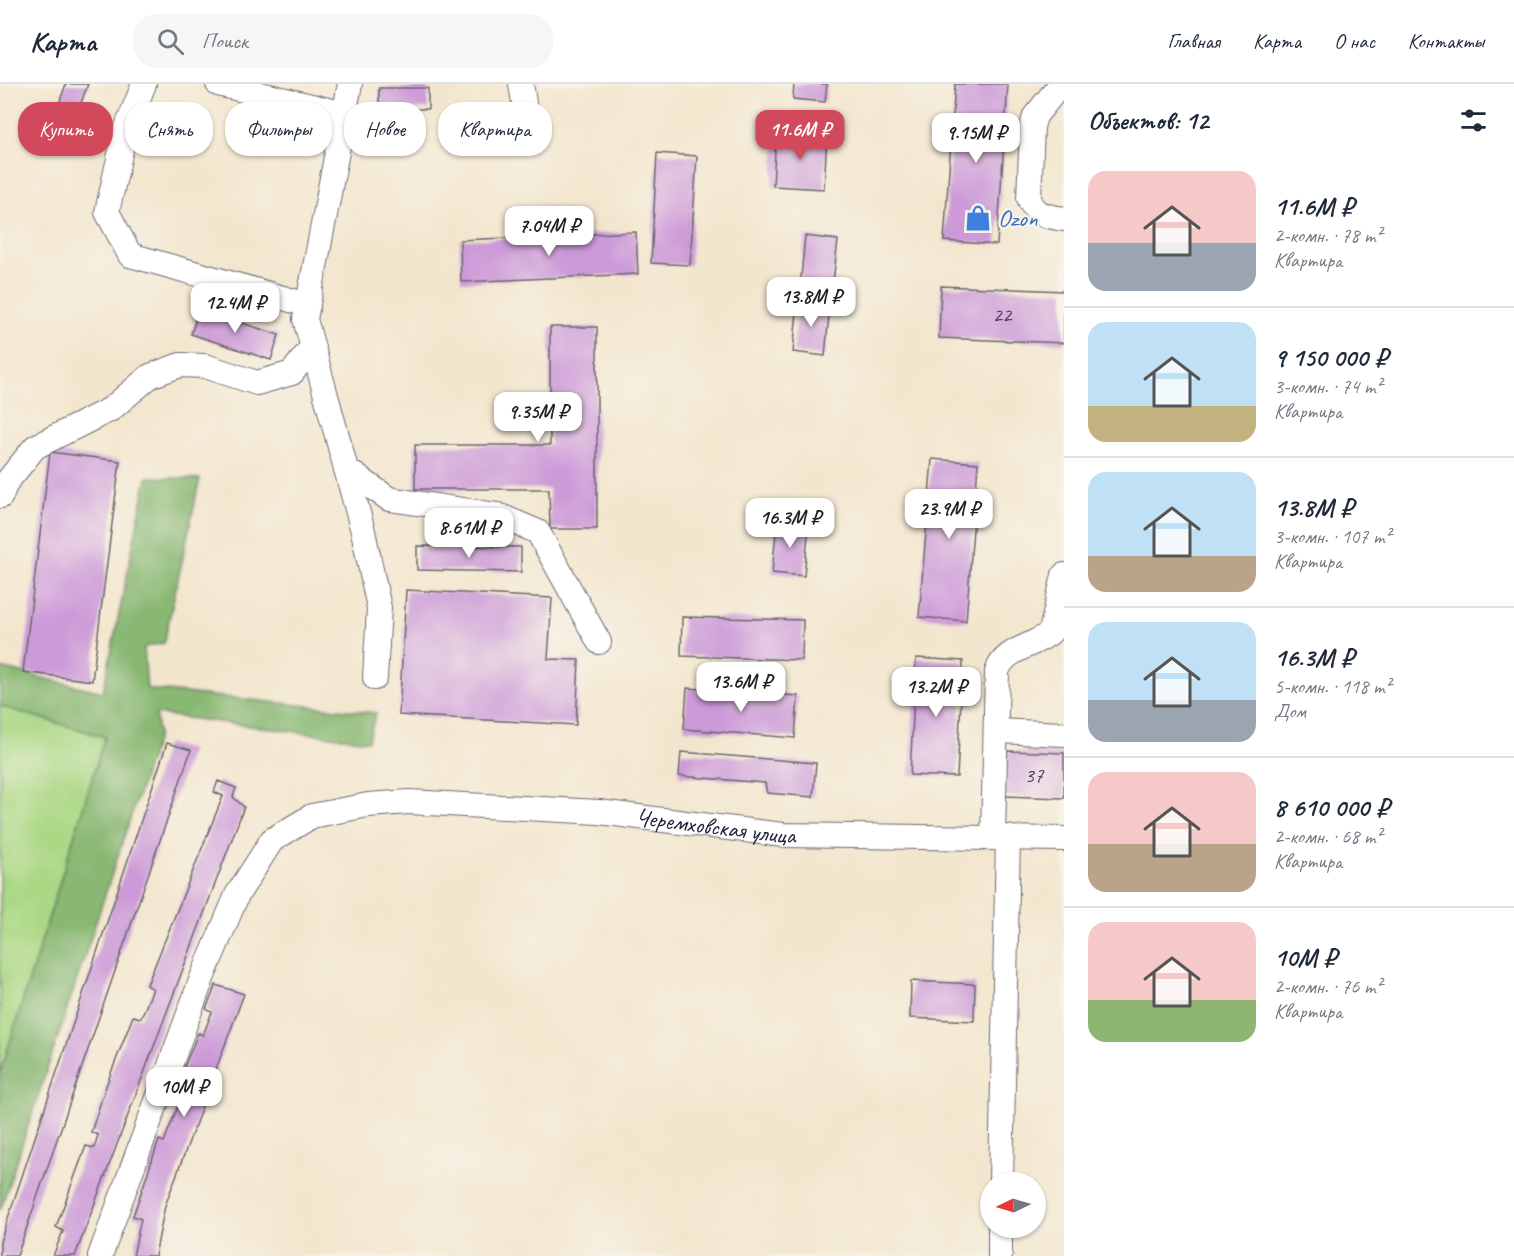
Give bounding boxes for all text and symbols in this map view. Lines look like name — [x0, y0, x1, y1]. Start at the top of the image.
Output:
search box — [133, 14, 553, 68]
text: Карта — [30, 24, 97, 59]
icon: search — [154, 25, 187, 58]
text: Поиск — [202, 27, 248, 55]
text: Главная — [1167, 28, 1220, 54]
text: Карта — [1253, 28, 1301, 54]
text: О нас — [1334, 28, 1375, 54]
text: Контакты — [1408, 28, 1484, 54]
chip: Купить — [18, 102, 113, 156]
chip: Снять — [125, 102, 213, 156]
chip: Фильтры — [225, 102, 332, 156]
chip: Новое — [344, 102, 426, 156]
chip: Квартира — [438, 102, 552, 156]
text: Объектов: 12 — [1088, 104, 1208, 137]
icon: filters — [1457, 104, 1490, 137]
pin: 11.6M ₽ — [745, 110, 855, 161]
pin: 9.15M ₽ — [921, 113, 1031, 164]
text: 11.6M ₽ — [769, 117, 831, 142]
text: 9.15M ₽ — [946, 120, 1006, 145]
text: 11.6M ₽ — [1274, 190, 1353, 223]
icon: home — [1136, 195, 1208, 267]
shop icon: Ozon — [963, 203, 993, 233]
place label: Ozon — [998, 203, 1038, 233]
pin: 7.04M ₽ — [494, 206, 604, 257]
text: 7.04M ₽ — [519, 213, 579, 238]
text: 2-комн. · 78 m² — [1274, 223, 1382, 248]
text: Квартира — [1274, 248, 1342, 273]
pin: 13.8M ₽ — [756, 277, 866, 328]
pin: 12.4M ₽ — [180, 283, 290, 334]
text: 13.8M ₽ — [781, 284, 841, 309]
text: 12.4M ₽ — [205, 290, 265, 315]
house number: 22 — [993, 302, 1013, 328]
text: 9 150 000 ₽ — [1274, 341, 1388, 374]
icon: home — [1136, 346, 1208, 418]
text: 3-комн. · 74 m² — [1274, 374, 1382, 399]
pin: 9.35M ₽ — [483, 392, 593, 443]
text: 9.35M ₽ — [508, 399, 568, 424]
text: Квартира — [1274, 399, 1342, 424]
pin: 23.9M ₽ — [894, 489, 1004, 540]
text: 13.8M ₽ — [1274, 491, 1353, 524]
text: 23.9M ₽ — [919, 496, 979, 521]
icon: home — [1136, 496, 1208, 568]
pin: 16.3M ₽ — [735, 498, 845, 549]
text: 16.3M ₽ — [759, 505, 821, 530]
pin: 8.61M ₽ — [414, 508, 524, 559]
text: 8.61M ₽ — [438, 515, 500, 540]
text: 3-комн. · 107 m² — [1274, 524, 1391, 549]
text: Квартира — [1274, 549, 1342, 574]
text: 16.3M ₽ — [1274, 641, 1353, 674]
icon: home — [1136, 646, 1208, 718]
pin: 13.6M ₽ — [686, 662, 796, 713]
pin: 13.2M ₽ — [881, 667, 991, 718]
text: 13.6M ₽ — [710, 669, 772, 694]
text: 13.2M ₽ — [906, 674, 966, 699]
text: 5-комн. · 118 m² — [1274, 674, 1391, 699]
text: Дом — [1274, 699, 1306, 724]
house number: 37 — [1025, 762, 1045, 788]
text: 8 610 000 ₽ — [1274, 791, 1389, 824]
icon: home — [1136, 796, 1208, 868]
street label: Черемховская улица — [634, 802, 797, 850]
text: 2-комн. · 68 m² — [1274, 824, 1382, 849]
text: Квартира — [1274, 849, 1342, 874]
text: 10M ₽ — [1274, 941, 1336, 974]
icon: home — [1136, 946, 1208, 1018]
text: 2-комн. · 76 m² — [1274, 974, 1382, 999]
text: Квартира — [1274, 999, 1342, 1024]
pin: 10M ₽ — [142, 1067, 226, 1118]
text: 10M ₽ — [160, 1074, 208, 1099]
north arrow — [980, 1172, 1046, 1238]
map controls — [980, 1172, 1046, 1238]

